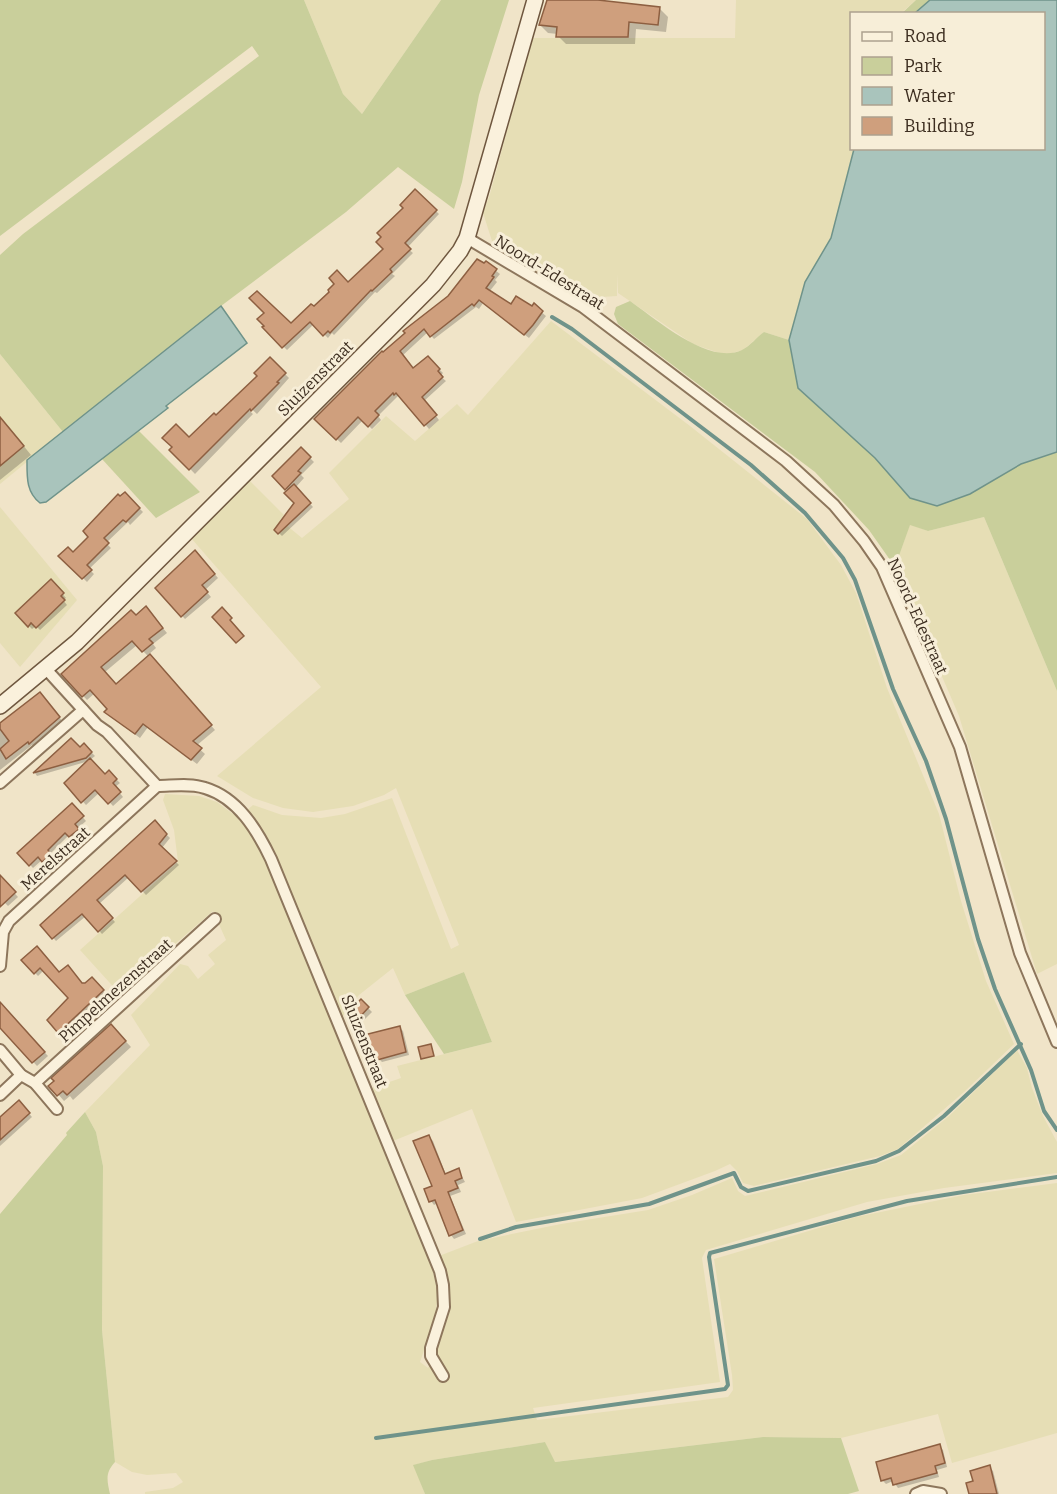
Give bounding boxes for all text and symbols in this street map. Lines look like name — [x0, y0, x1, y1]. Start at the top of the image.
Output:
legend — [850, 12, 1045, 150]
text: Road — [904, 25, 947, 47]
text: Park — [904, 55, 943, 77]
text: Water — [904, 85, 955, 107]
text: Building — [904, 115, 975, 137]
street label: Noord-Edestraat — [491, 231, 608, 314]
street label: Sluizenstraat — [274, 337, 357, 420]
street label: Noord-Edestraat — [883, 555, 952, 678]
street label: Merelstraat — [17, 822, 94, 894]
street label: Pimpelmezenstraat — [55, 934, 176, 1046]
street label: Sluizenstraat — [337, 992, 392, 1091]

